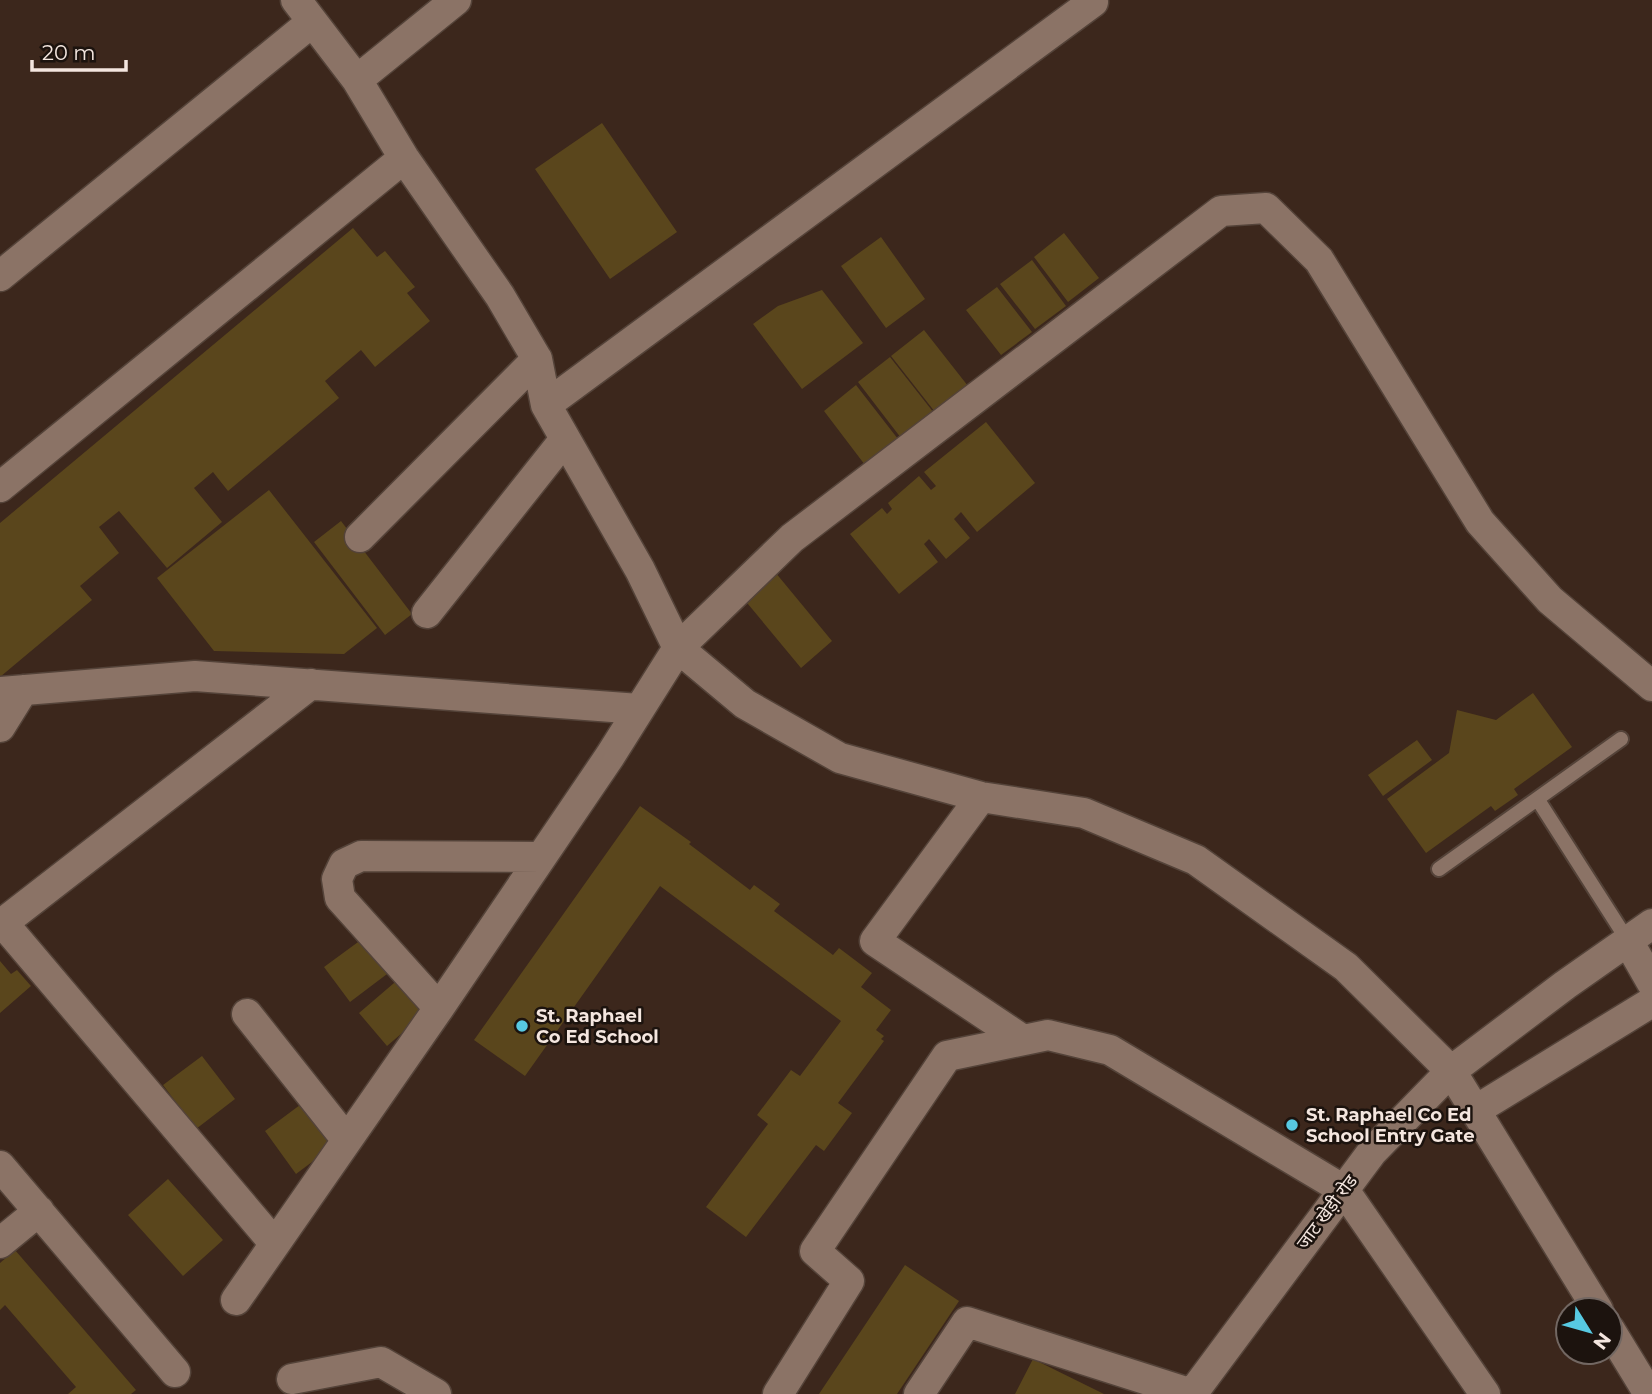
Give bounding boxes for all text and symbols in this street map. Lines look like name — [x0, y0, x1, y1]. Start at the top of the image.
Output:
scale bar — [32, 28, 126, 72]
text: 20 m — [42, 40, 96, 65]
place label: St. Raphael Co Ed School — [536, 1005, 659, 1048]
marker: St. Raphael Co Ed School — [514, 1018, 530, 1034]
place label: St. Raphael Co Ed School Entry Gate — [1306, 1104, 1475, 1147]
marker: St. Raphael Co Ed School Entry Gate — [1284, 1117, 1300, 1133]
street label: जाट खेड़ी रोड — [1292, 1170, 1362, 1253]
north arrow — [1554, 1296, 1624, 1366]
text: N — [1588, 1328, 1616, 1354]

